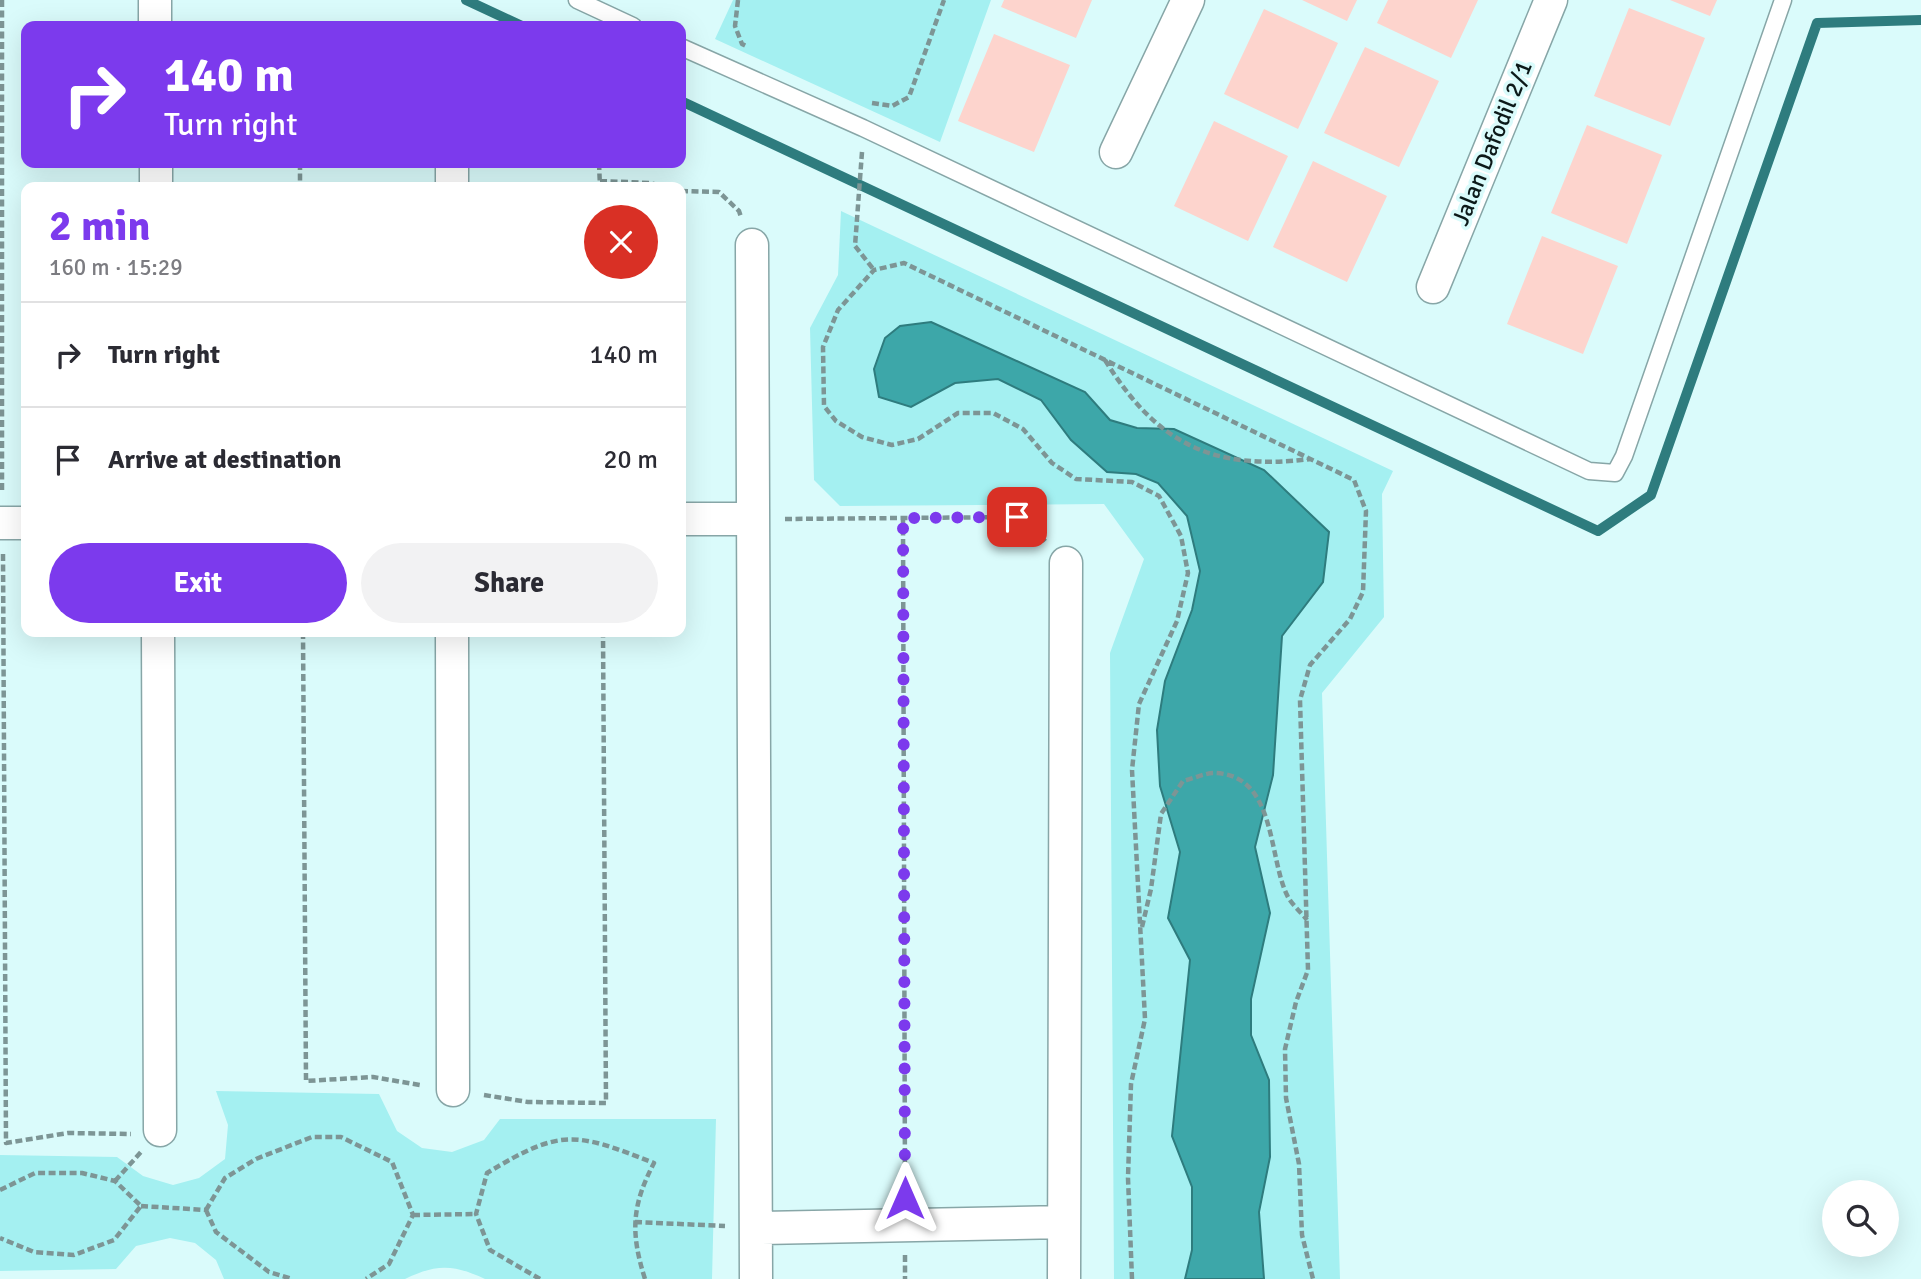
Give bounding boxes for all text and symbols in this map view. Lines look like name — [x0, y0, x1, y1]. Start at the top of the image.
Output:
text: 140 m — [164, 45, 294, 105]
icon: right — [49, 49, 140, 140]
street label: Jalan Dafodil 2/1 — [1445, 56, 1539, 230]
text: Turn right — [164, 105, 297, 144]
text: 2 min — [49, 201, 150, 252]
button: close — [584, 205, 658, 279]
text: 160 m · 15:29 — [49, 253, 183, 282]
icon: right — [49, 336, 87, 374]
text: Turn right — [108, 339, 220, 371]
text: 140 m — [589, 339, 658, 371]
icon: arrive — [49, 441, 87, 479]
text: Arrive at destination — [108, 444, 341, 476]
text: 20 m — [603, 444, 658, 476]
pin — [987, 487, 1047, 547]
icon: arrive — [998, 498, 1036, 536]
button: Exit — [49, 543, 347, 623]
button: Share — [361, 543, 658, 623]
position arrow — [868, 1161, 942, 1235]
map controls — [1822, 1180, 1899, 1257]
button: search — [1822, 1180, 1899, 1257]

